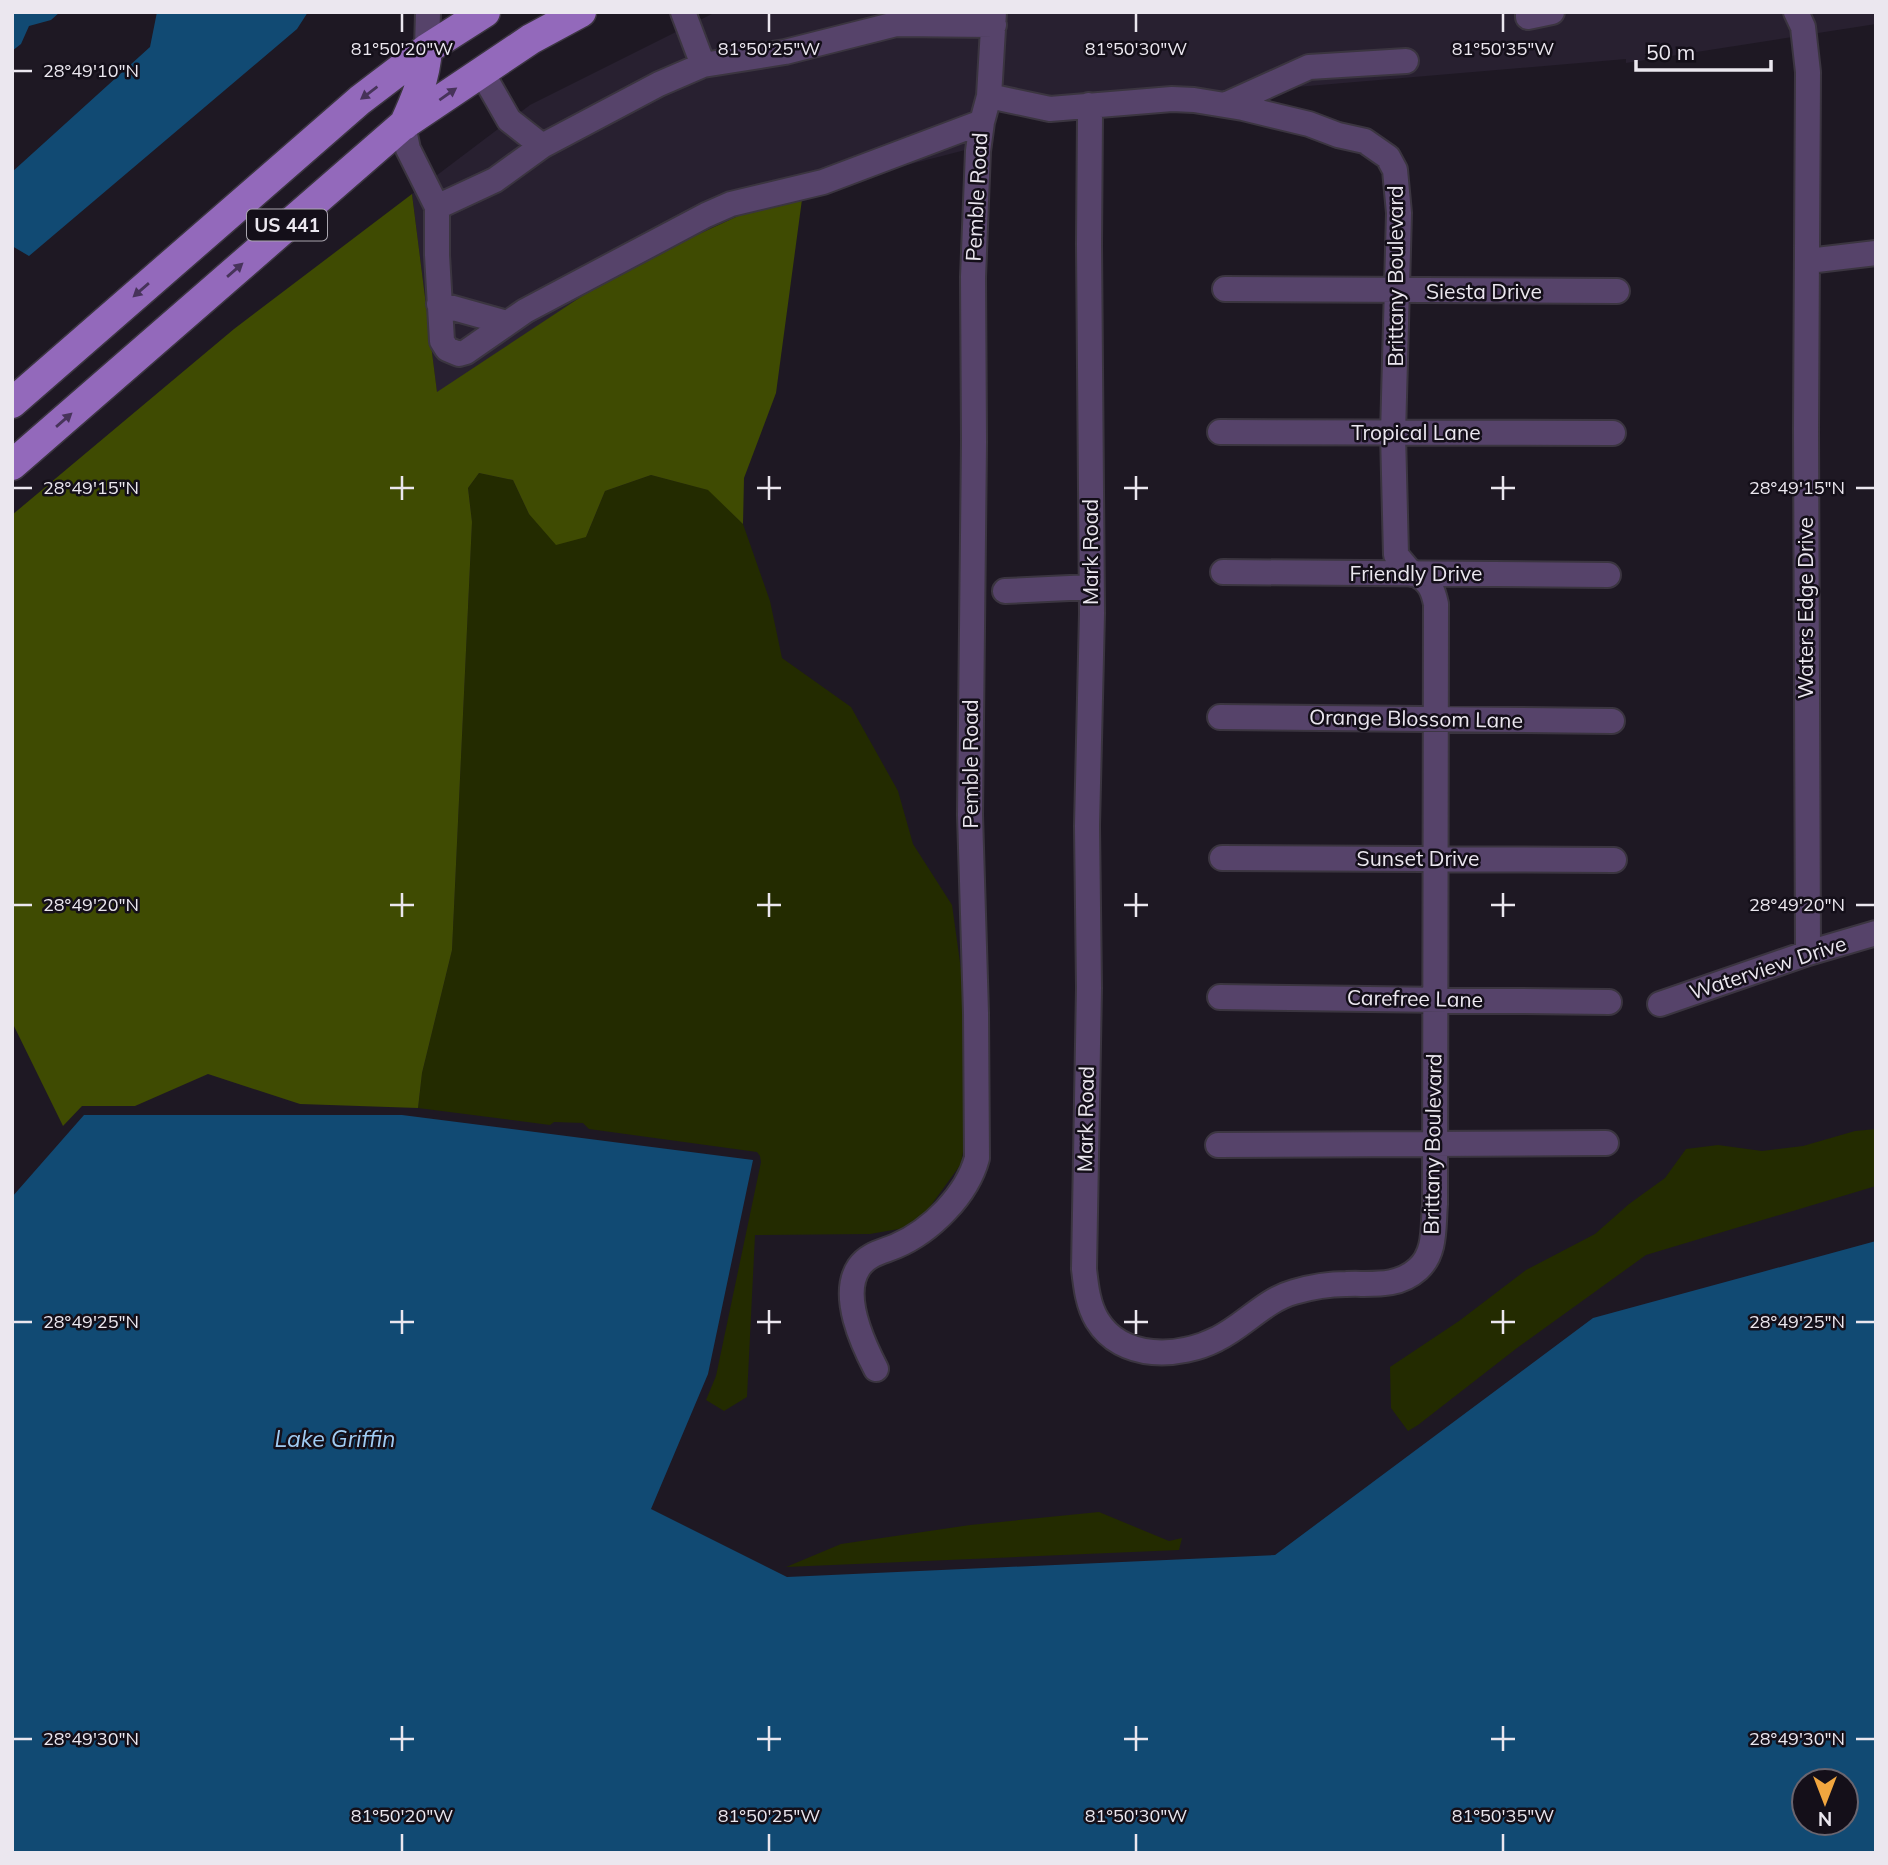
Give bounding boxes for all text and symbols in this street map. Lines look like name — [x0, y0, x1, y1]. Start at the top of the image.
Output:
scale bar — [1636, 28, 1771, 72]
text: 81°50'20"W — [351, 37, 453, 60]
text: 81°50'25"W — [718, 37, 820, 60]
text: 81°50'30"W — [1085, 37, 1187, 60]
text: 81°50'35"W — [1452, 37, 1554, 60]
text: 50 m — [1646, 39, 1695, 65]
text: 28°49'10"N — [43, 59, 139, 82]
one-way arrow — [360, 86, 378, 100]
one-way arrow — [439, 87, 457, 101]
street label: Pemble Road — [960, 132, 992, 262]
street label: Brittany Boulevard — [1382, 185, 1408, 367]
road number: US 441 — [247, 210, 327, 241]
one-way arrow — [226, 262, 244, 278]
street label: Siesta Drive — [1426, 278, 1542, 304]
one-way arrow — [133, 282, 150, 297]
one-way arrow — [55, 413, 72, 428]
street label: Tropical Lane — [1351, 419, 1481, 445]
text: 28°49'15"N — [43, 476, 139, 499]
text: 28°49'15"N — [1749, 476, 1845, 499]
street label: Mark Road — [1077, 499, 1103, 605]
street label: Waters Edge Drive — [1792, 517, 1818, 699]
street label: Friendly Drive — [1350, 560, 1482, 586]
street label: Pemble Road — [957, 699, 983, 829]
street label: Orange Blossom Lane — [1309, 703, 1523, 733]
street label: Sunset Drive — [1357, 845, 1479, 871]
text: 28°49'20"N — [43, 893, 139, 916]
text: 28°49'20"N — [1749, 893, 1845, 916]
street label: Waterview Drive — [1686, 929, 1849, 1005]
street label: Carefree Lane — [1347, 984, 1483, 1012]
street label: Brittany Boulevard — [1417, 1053, 1447, 1235]
street label: Mark Road — [1071, 1066, 1099, 1172]
text: 28°49'25"N — [43, 1310, 139, 1333]
text: 28°49'25"N — [1749, 1310, 1845, 1333]
water label: Lake Griffin — [274, 1424, 396, 1453]
text: 28°49'30"N — [43, 1727, 139, 1750]
text: 28°49'30"N — [1749, 1727, 1845, 1750]
north arrow — [1790, 1767, 1860, 1837]
text: 81°50'20"W — [351, 1804, 453, 1827]
text: 81°50'25"W — [718, 1804, 820, 1827]
text: 81°50'30"W — [1085, 1804, 1187, 1827]
text: 81°50'35"W — [1452, 1804, 1554, 1827]
text: N — [1818, 1807, 1832, 1831]

